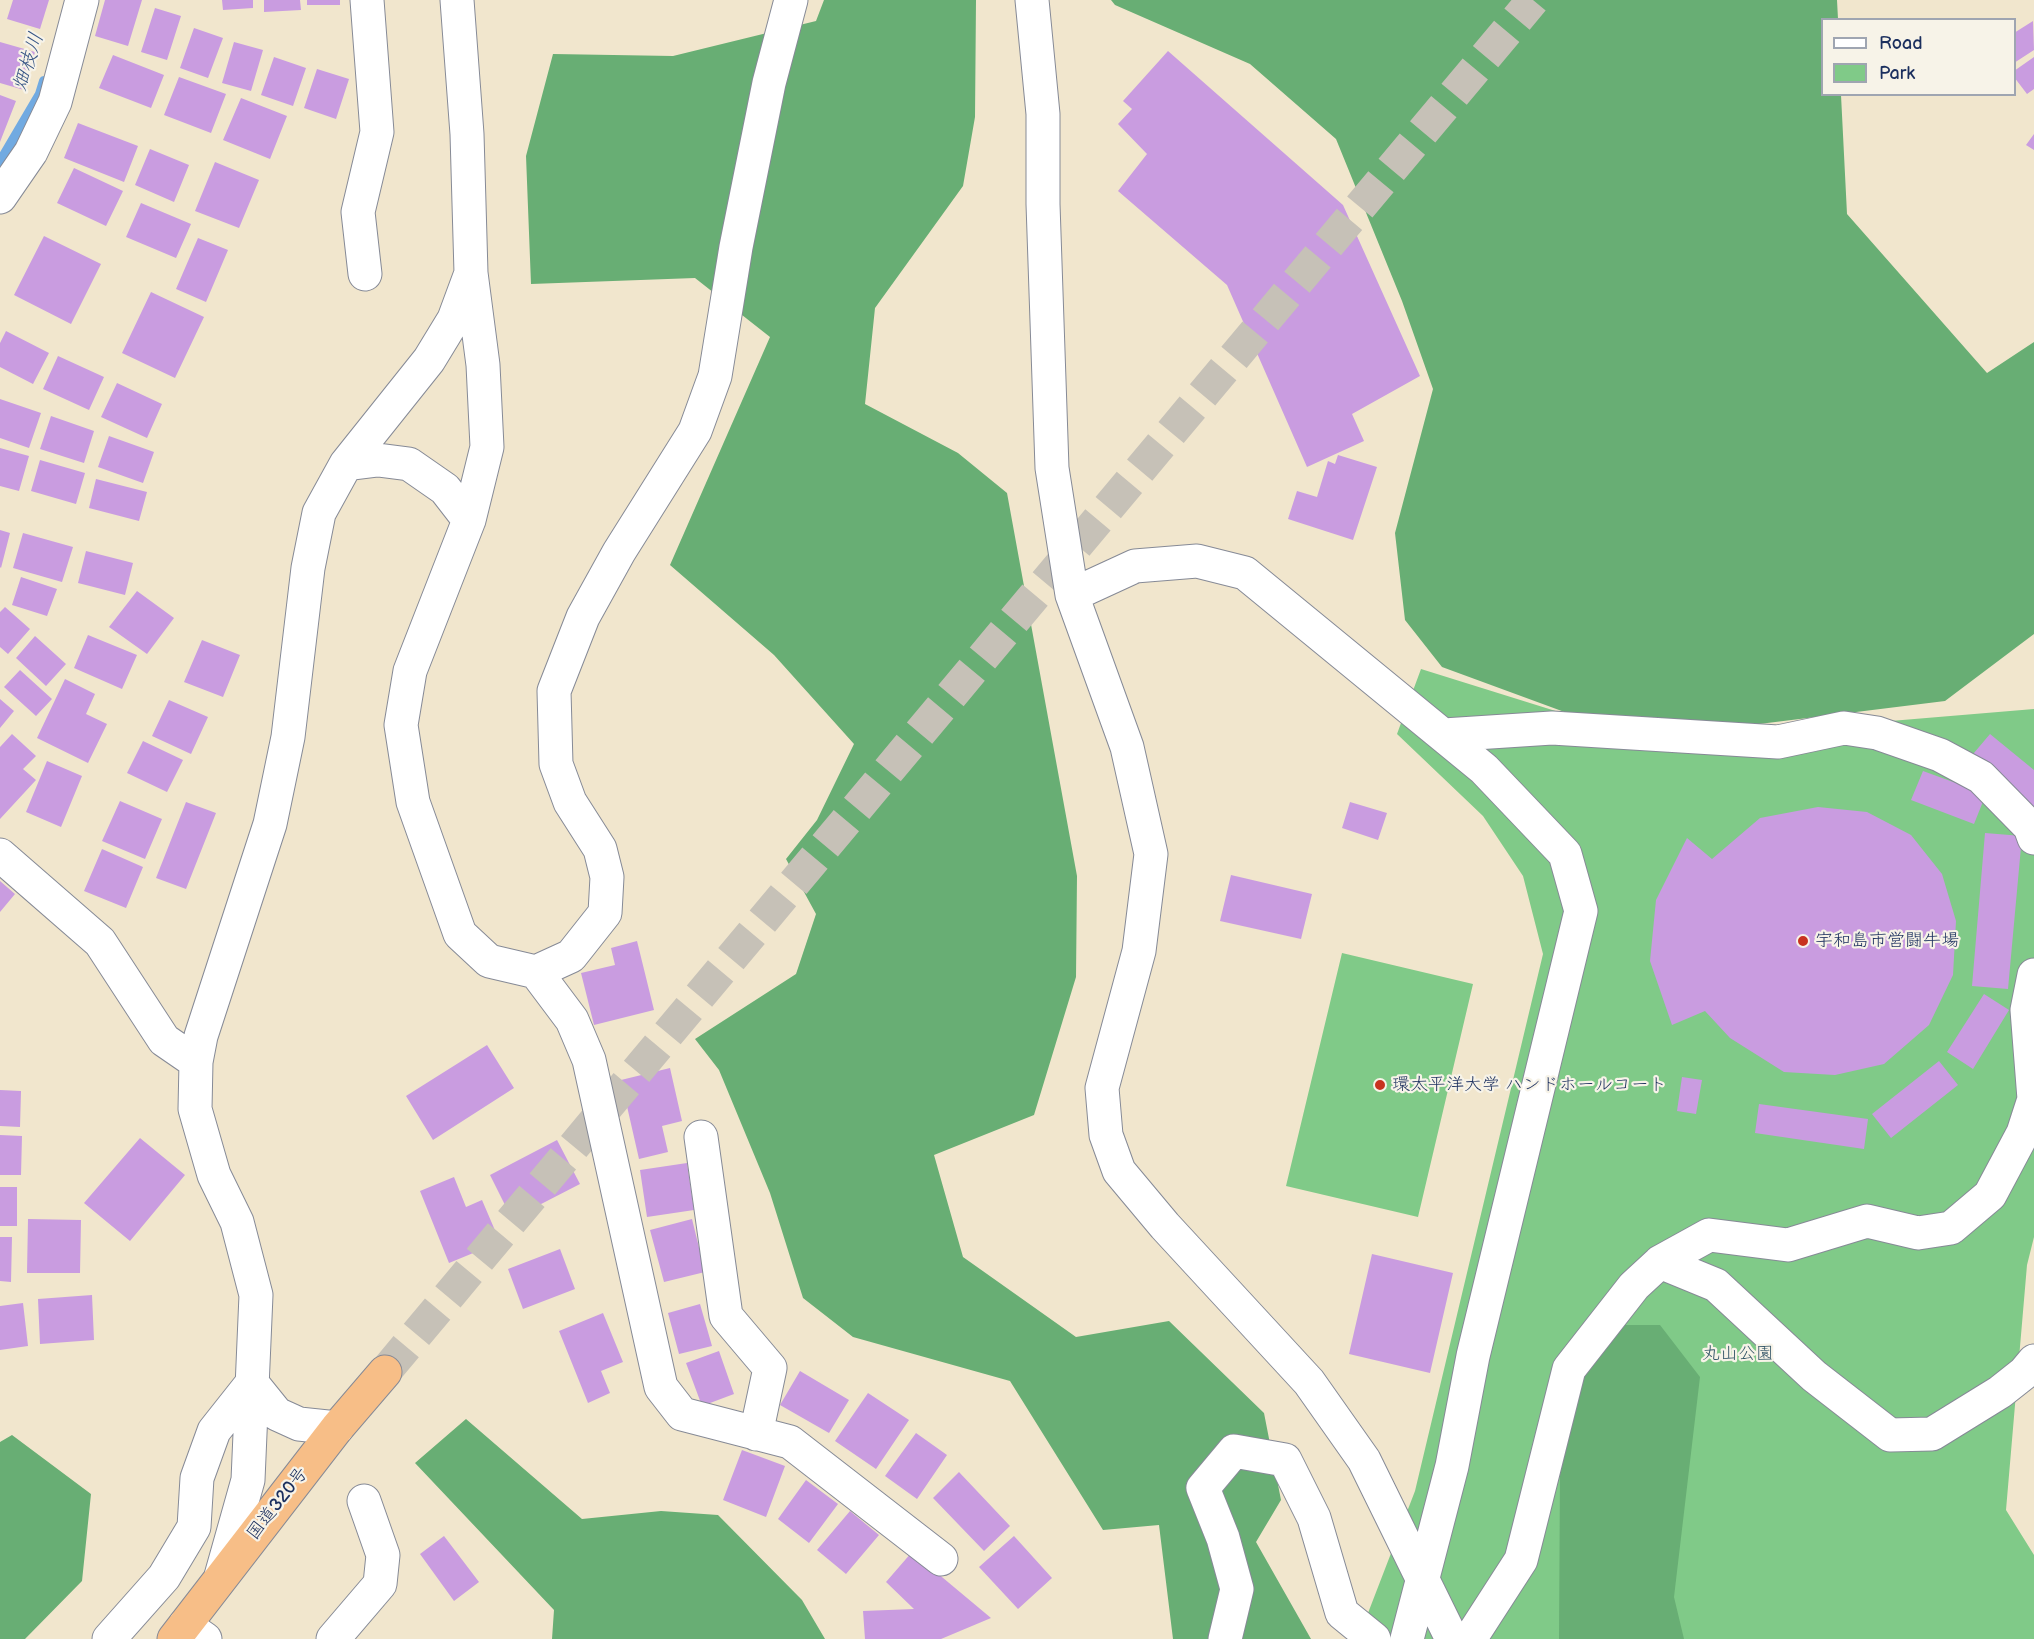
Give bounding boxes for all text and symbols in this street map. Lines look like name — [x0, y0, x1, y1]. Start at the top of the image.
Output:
legend — [1821, 18, 2016, 96]
water label: 畑枝川 — [8, 30, 50, 94]
text: Road — [1879, 33, 1923, 54]
text: Park — [1879, 63, 1915, 84]
place label: 宇和島市営闘牛場 — [1815, 930, 1959, 952]
marker: 宇和島市営闘牛場 — [1796, 934, 1810, 948]
place label: 環太平洋大学 ハンドホールコート — [1392, 1074, 1667, 1096]
marker: 環太平洋大学 ハンドホールコート — [1373, 1078, 1387, 1092]
park label: 丸山公園 — [1702, 1343, 1774, 1365]
street label: 国道320号 — [243, 1463, 313, 1545]

